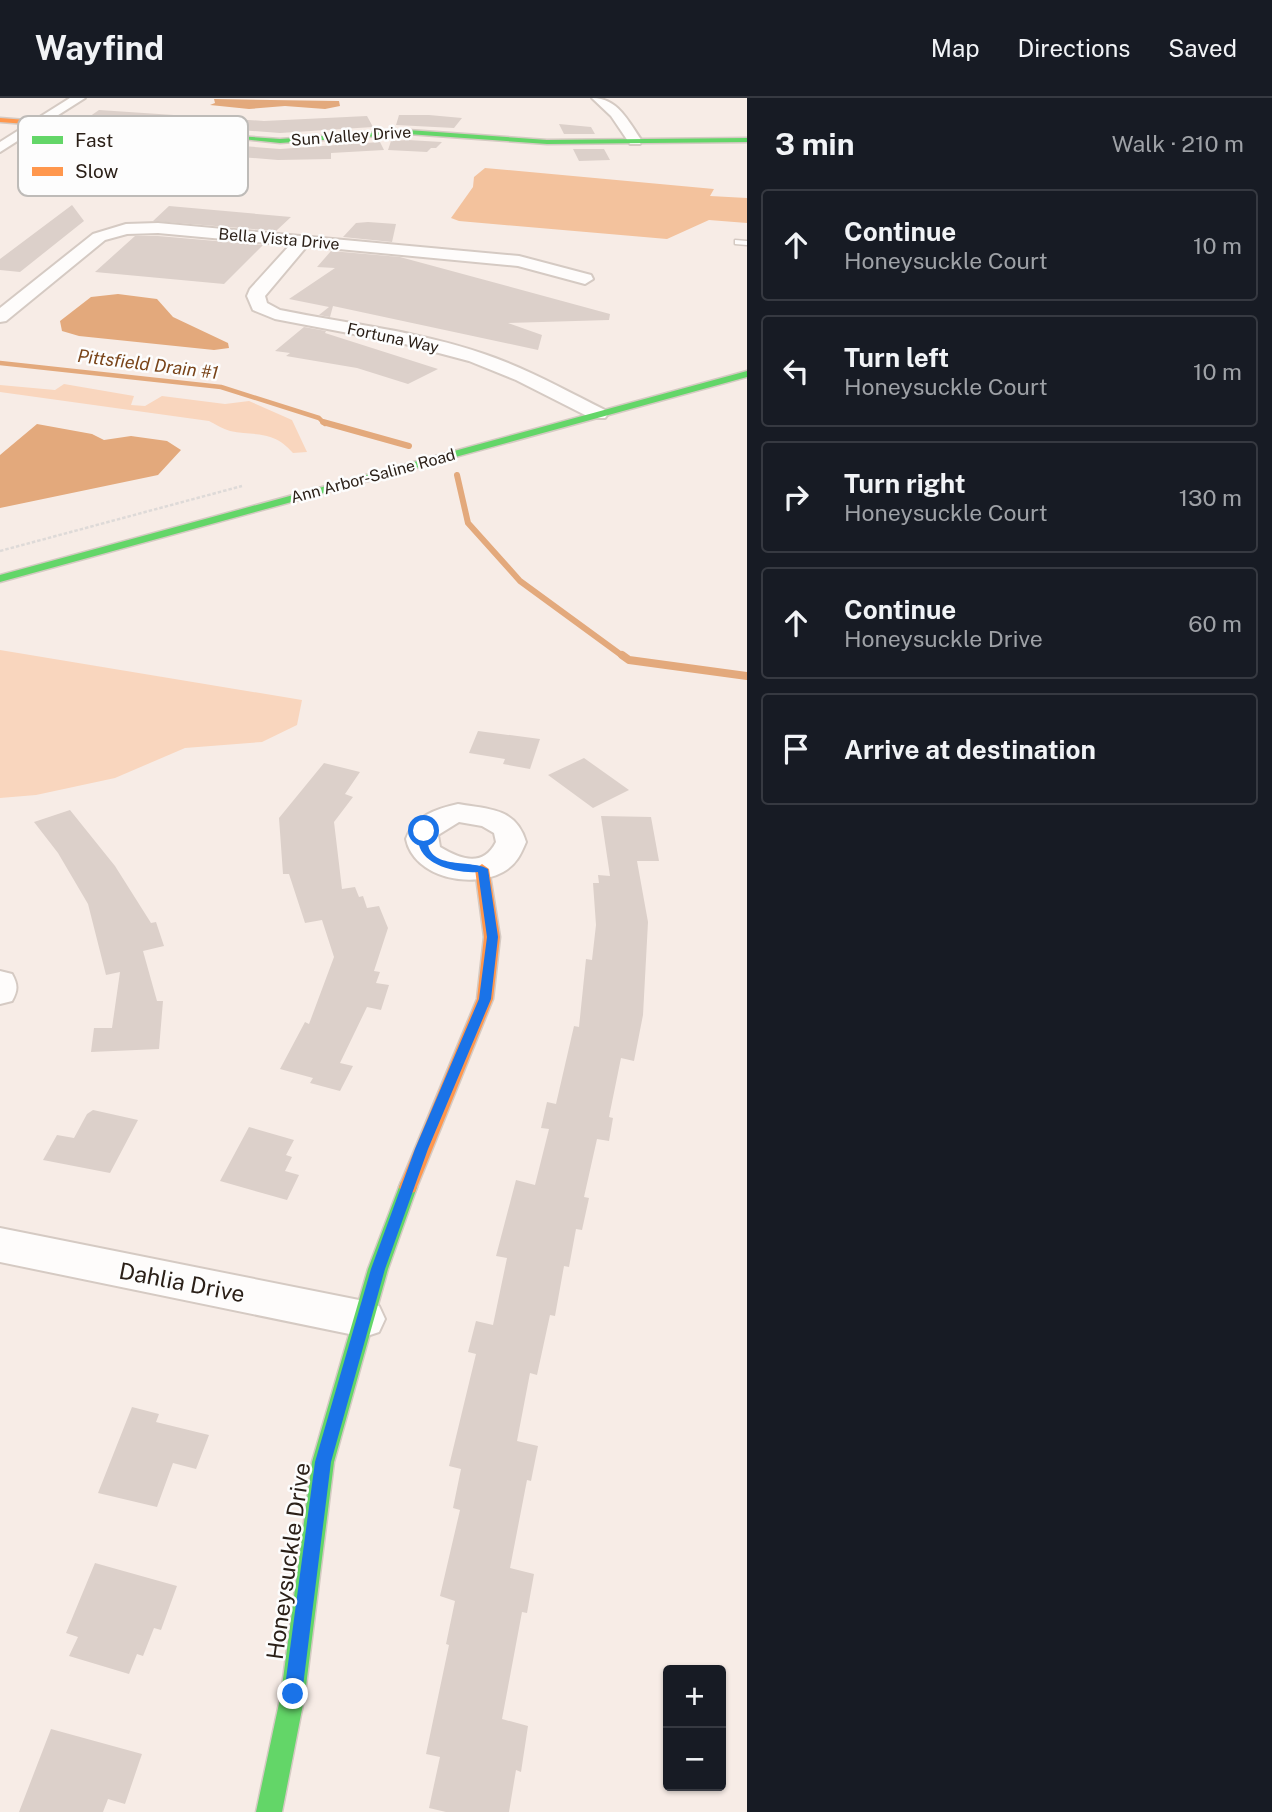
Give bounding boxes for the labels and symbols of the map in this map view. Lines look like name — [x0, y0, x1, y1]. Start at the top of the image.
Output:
legend — [18, 116, 248, 196]
street label: Sun Valley Drive — [290, 122, 412, 150]
text: Fast — [75, 129, 113, 151]
text: Slow — [75, 160, 119, 182]
street label: Bella Vista Drive — [218, 224, 340, 254]
street label: Fortuna Way — [345, 319, 441, 357]
water label: Pittsfield Drain #1 — [76, 345, 220, 383]
street label: Ann Arbor-Saline Road — [289, 445, 457, 507]
route start — [408, 815, 439, 846]
street label: Dahlia Drive — [117, 1257, 247, 1307]
street label: Honeysuckle Drive — [261, 1461, 315, 1661]
route end — [277, 1678, 308, 1709]

